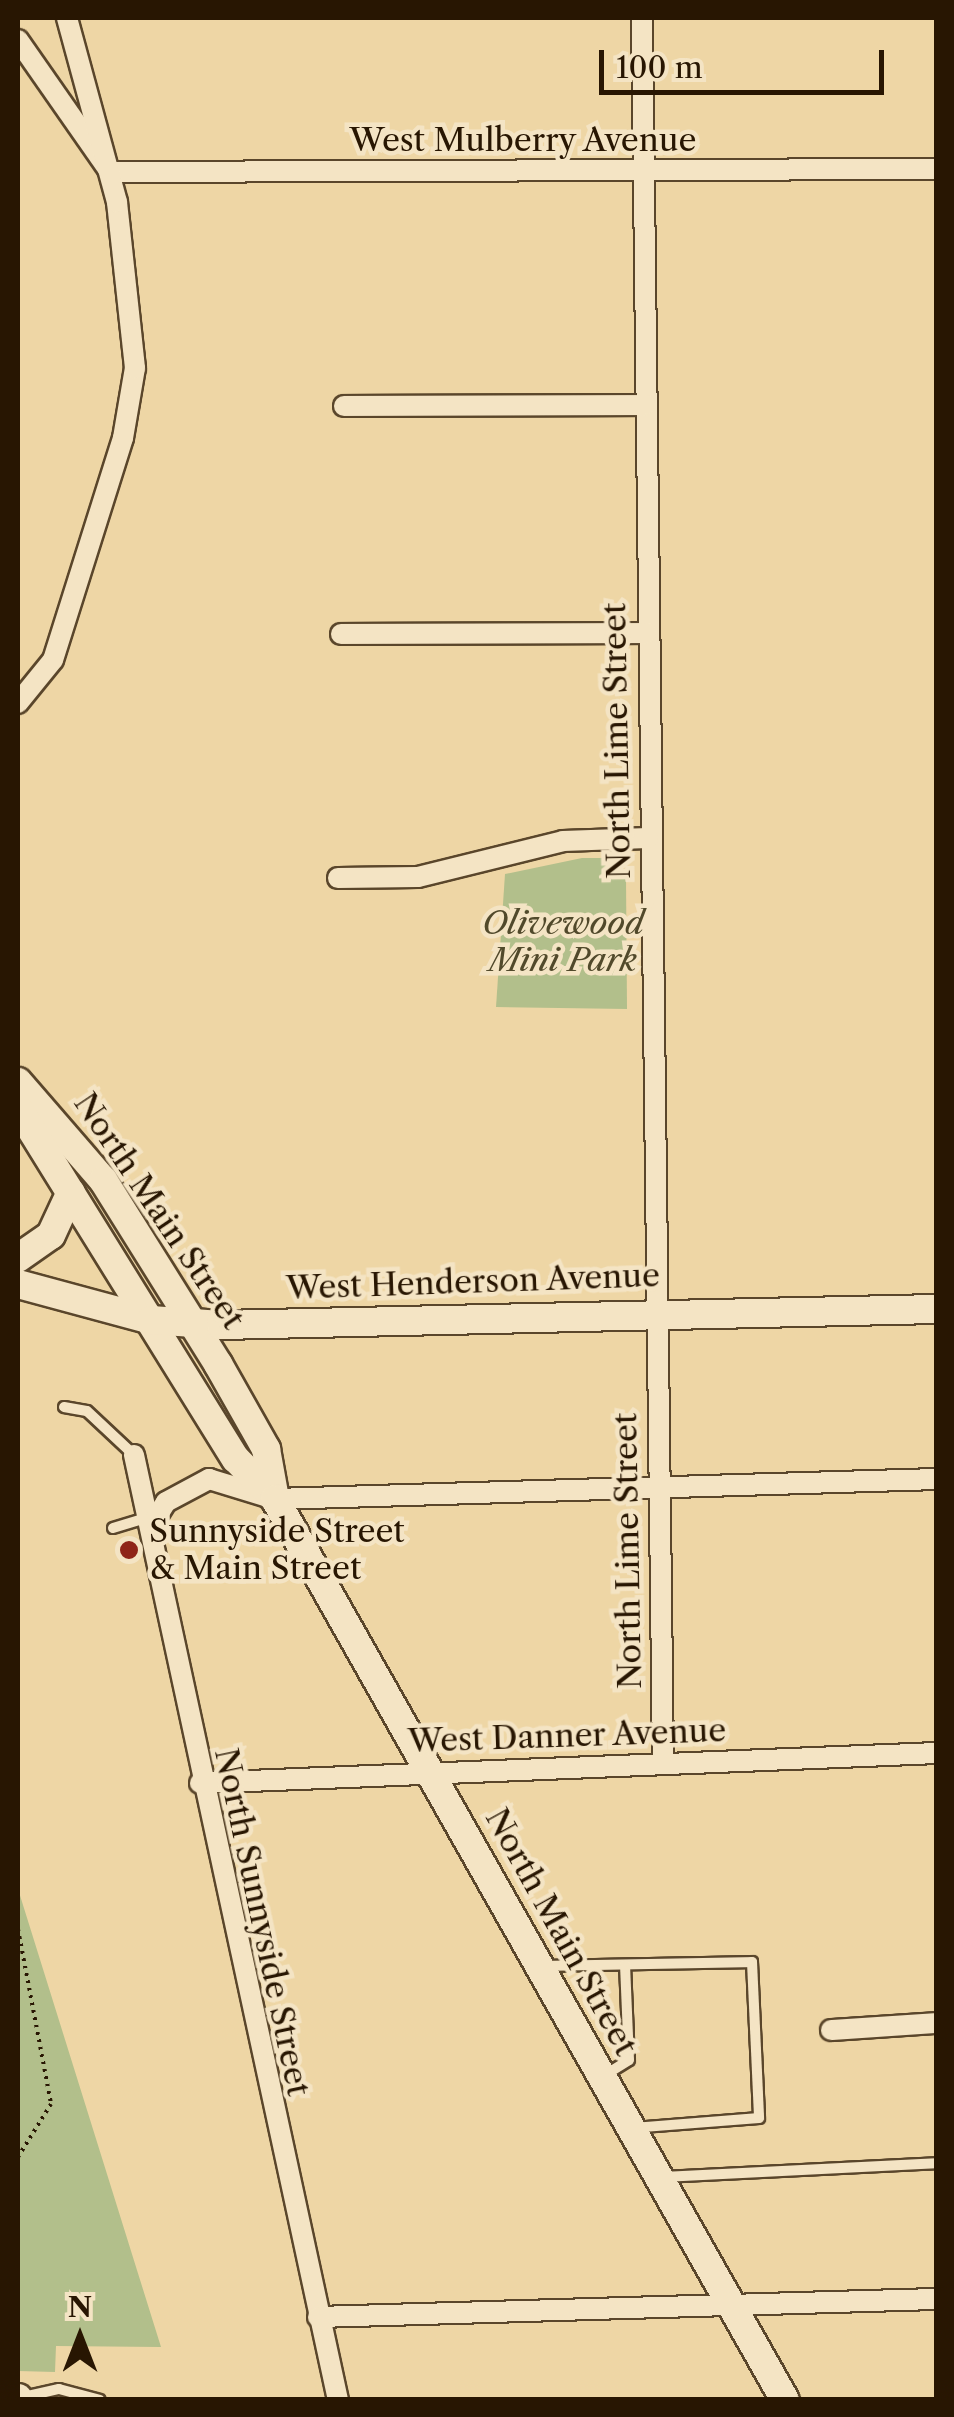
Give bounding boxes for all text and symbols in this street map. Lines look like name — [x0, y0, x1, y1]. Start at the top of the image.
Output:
scale bar — [604, 30, 889, 92]
text: 100 m — [616, 49, 703, 86]
street label: West Mulberry Avenue — [348, 121, 698, 159]
street label: North Lime Street — [595, 603, 639, 879]
park label: Olivewood Mini Park — [482, 905, 644, 980]
street label: North Main Street — [66, 1086, 252, 1336]
street label: West Henderson Avenue — [285, 1256, 661, 1308]
street label: North Lime Street — [606, 1413, 650, 1689]
place label: Sunnyside Street & Main Street — [149, 1513, 405, 1588]
marker: Sunnyside Street & Main Street — [118, 1539, 140, 1561]
street label: West Danner Avenue — [406, 1711, 728, 1761]
street label: North Sunnyside Street — [206, 1745, 318, 2099]
street label: North Main Street — [477, 1802, 645, 2062]
north arrow — [30, 2287, 130, 2387]
text: N — [68, 2290, 92, 2324]

